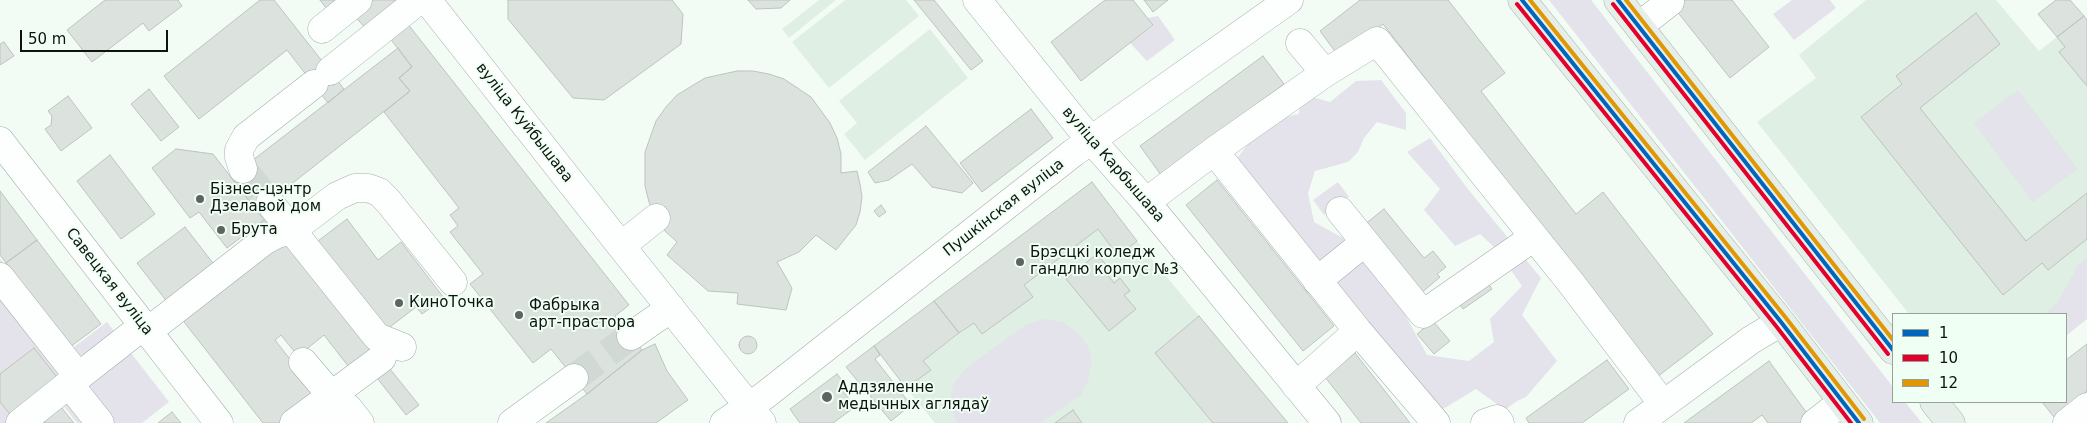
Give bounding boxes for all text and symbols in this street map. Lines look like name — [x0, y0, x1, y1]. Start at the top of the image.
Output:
scale bar — [22, 20, 170, 52]
text: 50 m — [28, 30, 66, 48]
street label: вуліца Куйбышава — [472, 60, 576, 186]
street label: вуліца Карбышава — [1058, 104, 1168, 226]
street label: Пушкінская вуліца — [940, 155, 1068, 261]
place label: Бізнес-цэнтр Дзелавой дом — [210, 181, 321, 216]
marker: Бізнес-цэнтр Дзелавой дом — [194, 193, 206, 205]
place label: Брута — [231, 221, 278, 239]
marker: Брута — [215, 224, 227, 236]
street label: Савецкая вуліца — [62, 225, 156, 339]
place label: Брэсцкі коледж гандлю корпус №3 — [1030, 244, 1179, 279]
marker: Брэсцкі коледж гандлю корпус №3 — [1014, 256, 1026, 268]
place label: КиноТочка — [409, 294, 494, 312]
marker: КиноТочка — [393, 297, 405, 309]
place label: Фабрыка арт-прастора — [529, 297, 635, 332]
marker: Фабрыка арт-прастора — [513, 309, 525, 321]
legend — [1892, 313, 2067, 403]
text: 1 — [1939, 324, 1949, 342]
text: 10 — [1939, 349, 1958, 367]
text: 12 — [1939, 374, 1958, 392]
place label: Аддзяленне медычных аглядаў — [838, 379, 989, 414]
marker: Аддзяленне медычных аглядаў — [820, 390, 834, 404]

